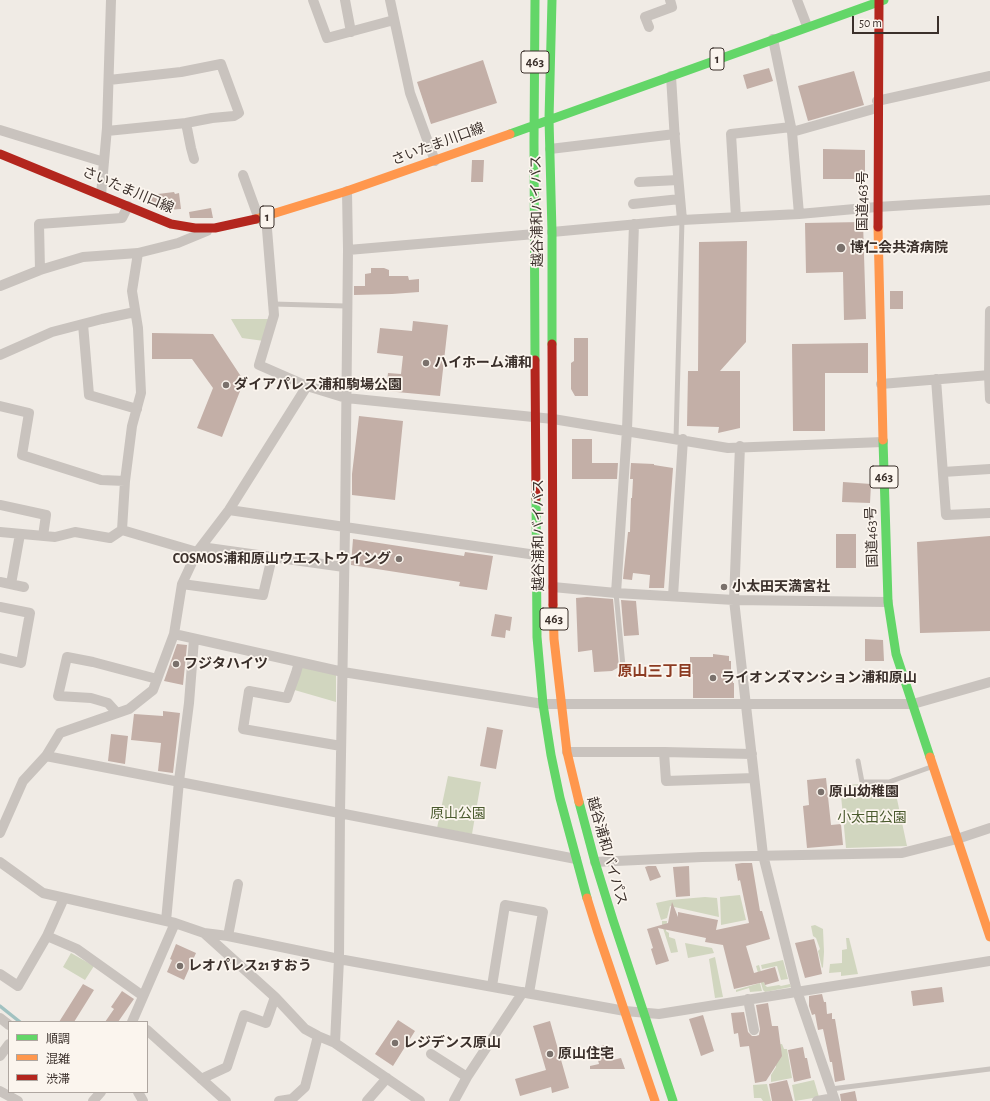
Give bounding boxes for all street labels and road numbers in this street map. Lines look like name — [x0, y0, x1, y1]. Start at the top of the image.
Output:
road number: 1 — [710, 48, 724, 70]
road number: 463 — [521, 51, 549, 73]
street label: さいたま川口線 — [389, 119, 487, 169]
street label: 越谷浦和バイパス — [528, 155, 546, 267]
street label: さいたま川口線 — [80, 163, 176, 217]
street label: 国道463号 — [855, 170, 871, 232]
road number: 1 — [260, 206, 274, 228]
road number: 463 — [870, 466, 898, 488]
street label: 越谷浦和バイパス — [531, 479, 547, 591]
street label: 国道463号 — [863, 506, 881, 568]
road number: 463 — [540, 608, 568, 630]
street label: 越谷浦和バイパス — [583, 795, 631, 907]

